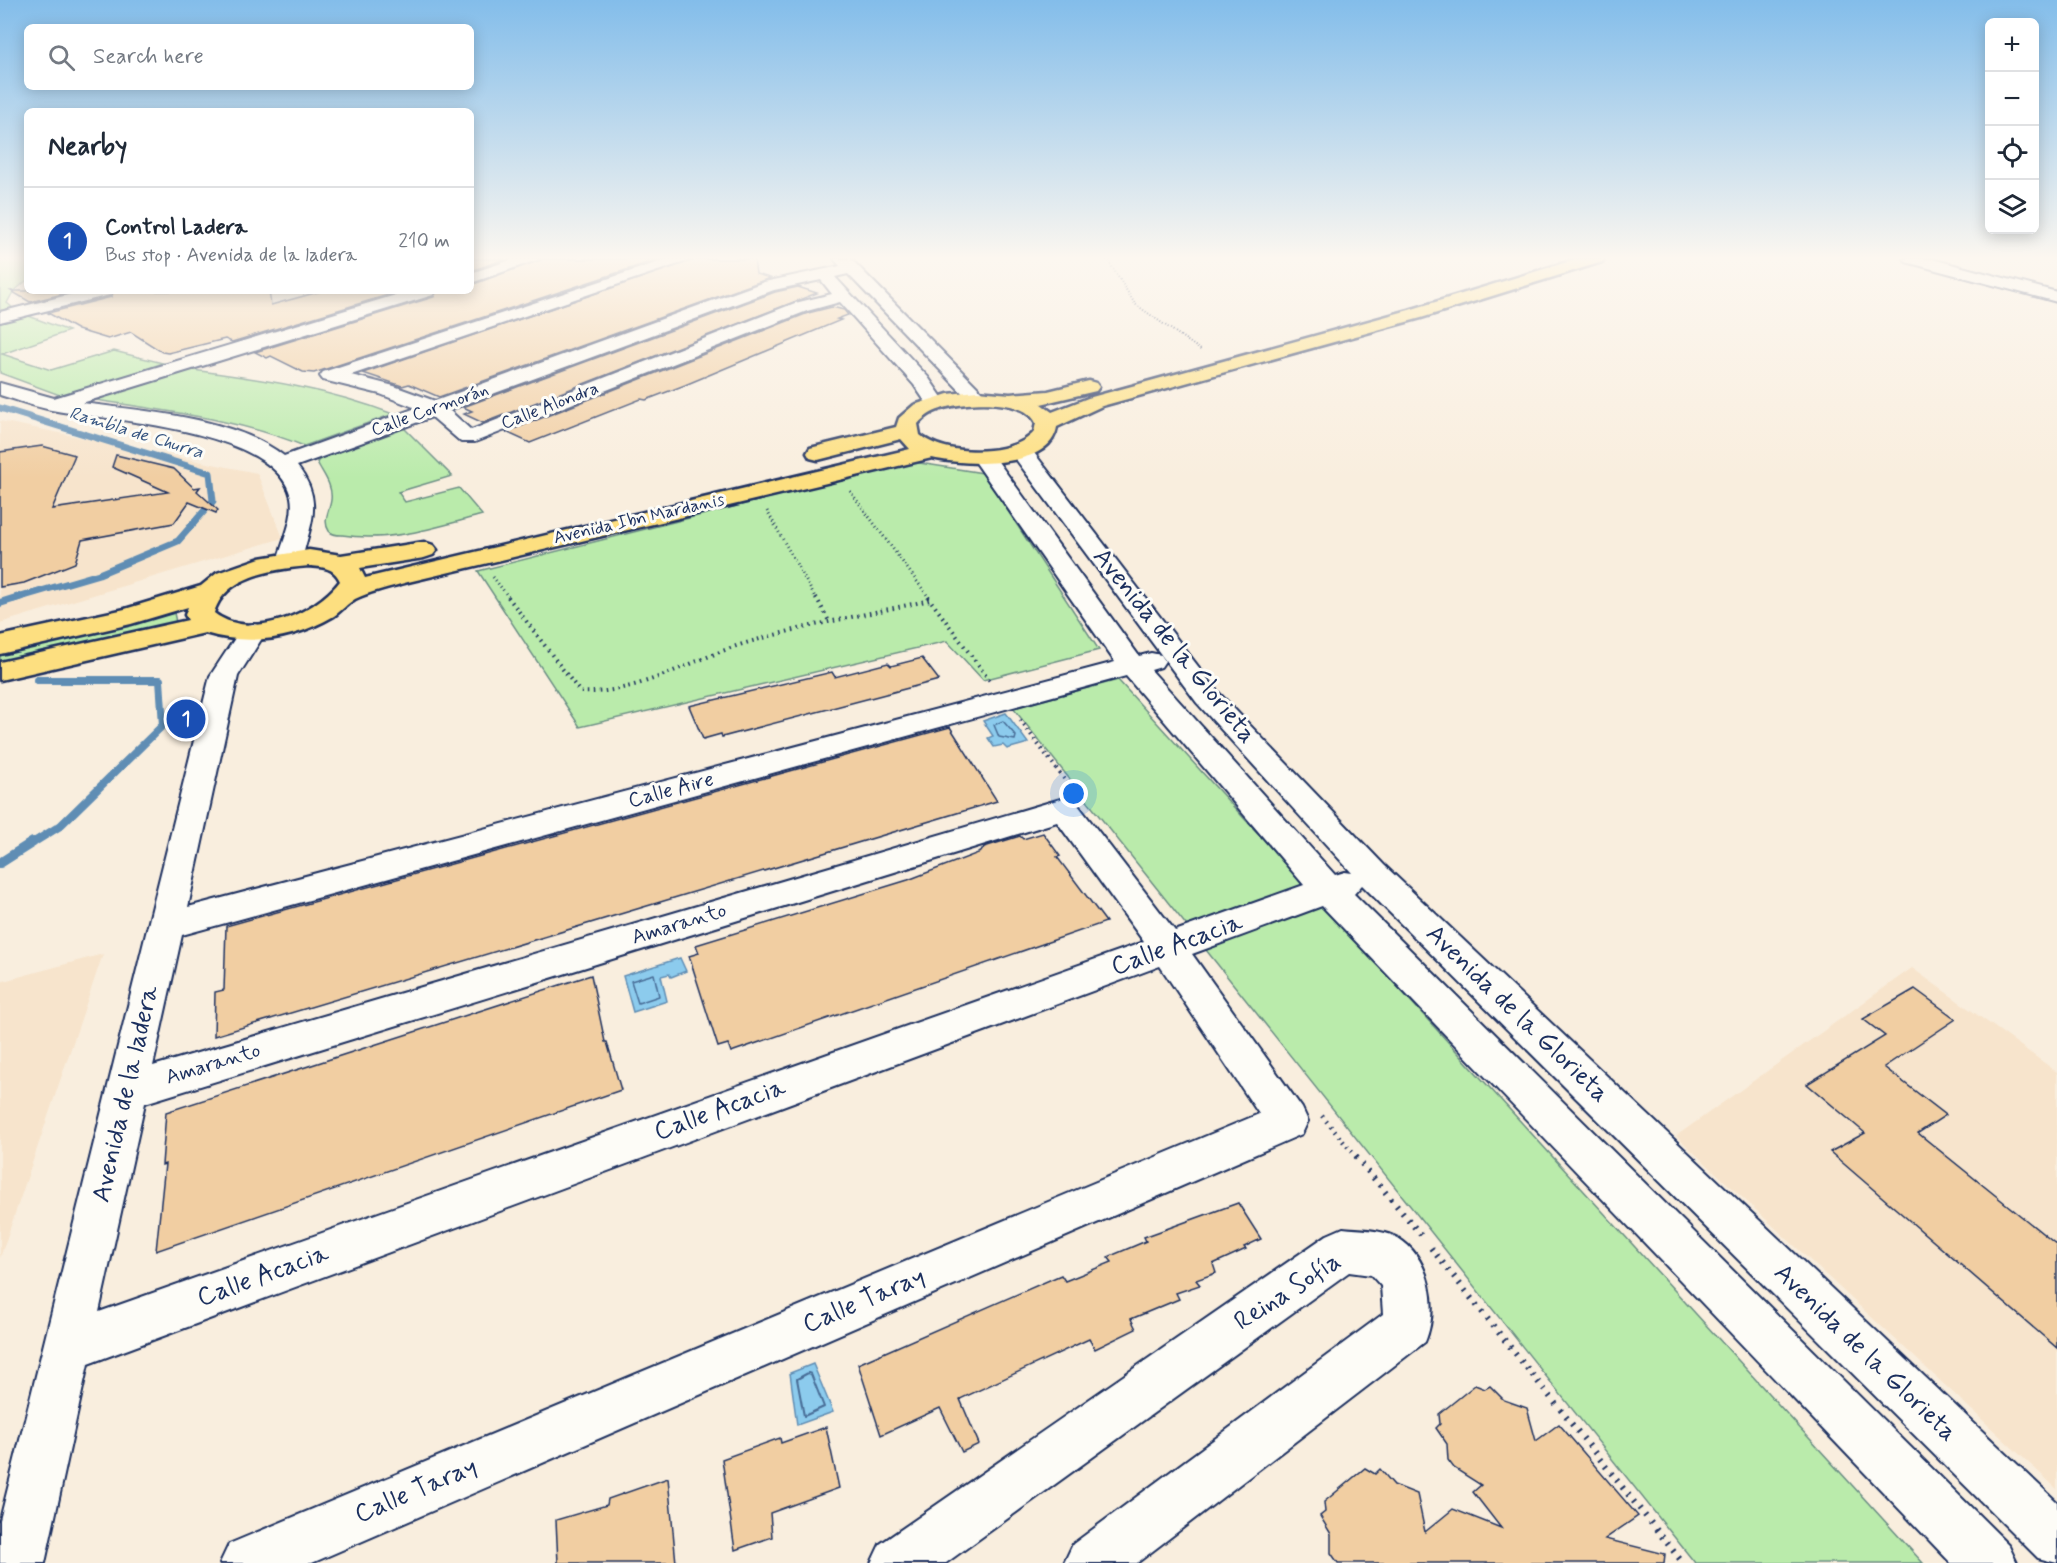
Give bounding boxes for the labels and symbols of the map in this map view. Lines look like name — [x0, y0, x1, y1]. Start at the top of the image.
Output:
street label: Calle Alondra — [498, 376, 602, 436]
street label: Calle Cormorán — [368, 378, 492, 442]
water label: Rambla de Churra — [66, 401, 206, 465]
street label: Avenida Ibn Mardanis — [551, 488, 727, 550]
street label: Avenida de la Glorieta — [1084, 541, 1264, 751]
pin: 1 — [166, 696, 206, 742]
street label: Calle Aire — [625, 765, 717, 815]
your location — [1059, 779, 1088, 808]
street label: Amaranto — [628, 896, 730, 952]
street label: Calle Acacia — [1107, 905, 1248, 984]
street label: Avenida de la Glorieta — [1418, 918, 1616, 1110]
street label: Avenida de la ladera — [85, 982, 168, 1206]
street label: Amaranto — [162, 1036, 264, 1092]
street label: Calle Acacia — [650, 1070, 791, 1149]
street label: Calle Acacia — [193, 1236, 334, 1315]
street label: Reina Sofía — [1228, 1245, 1348, 1339]
street label: Avenida de la Glorieta — [1766, 1257, 1964, 1449]
street label: Calle Taray — [798, 1260, 930, 1342]
street label: Calle Taray — [350, 1450, 482, 1532]

